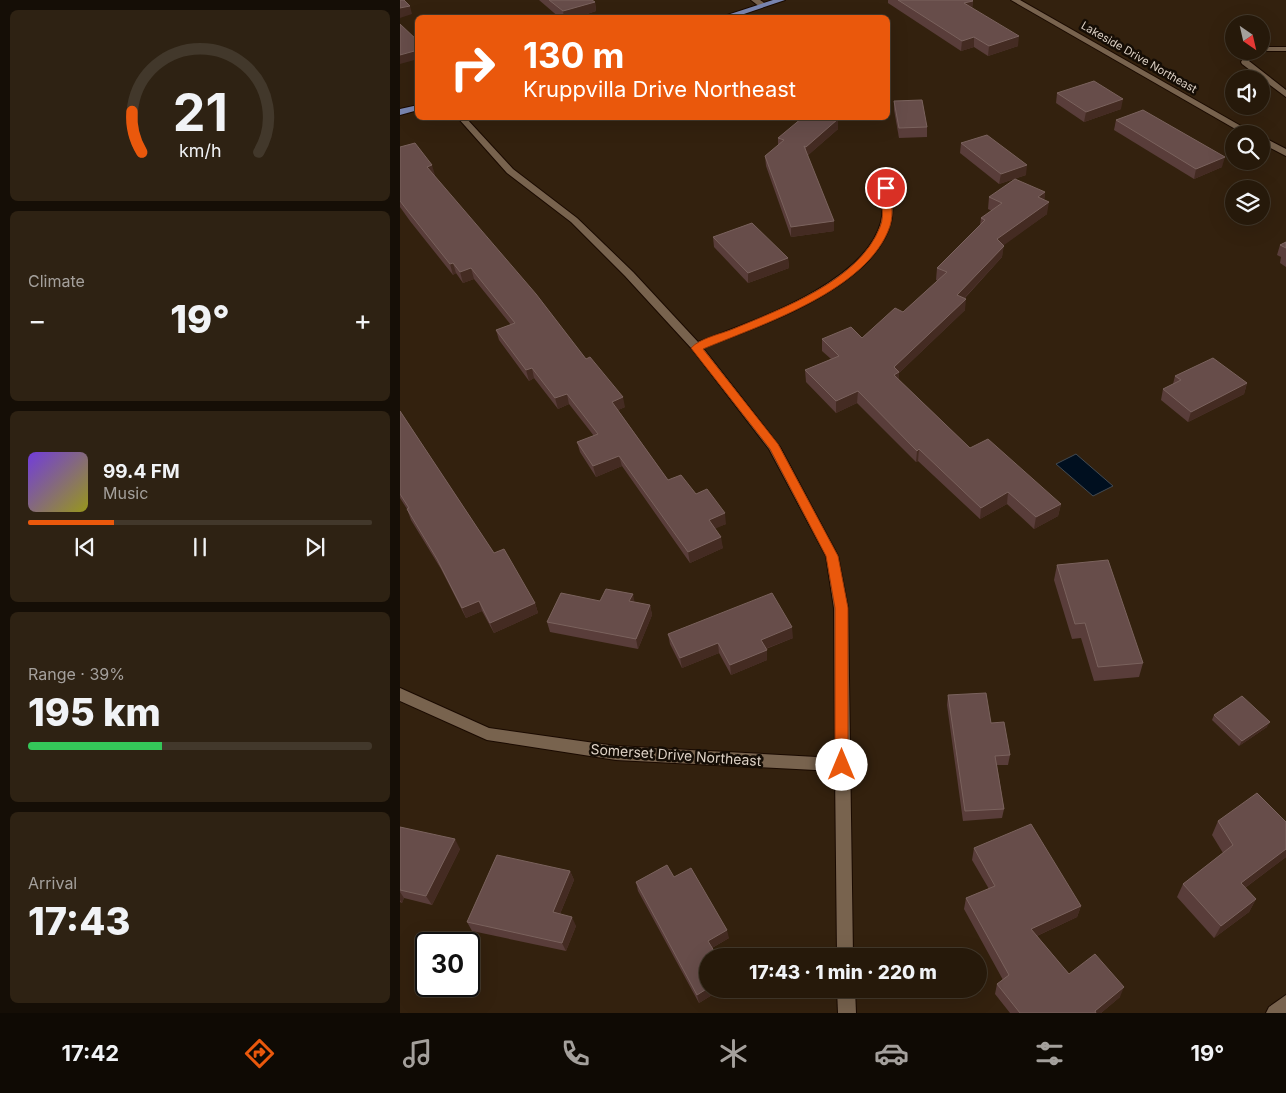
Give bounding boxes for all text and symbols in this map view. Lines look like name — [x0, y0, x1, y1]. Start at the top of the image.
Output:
north arrow — [1225, 15, 1270, 60]
map controls — [1225, 15, 1270, 225]
street label: Lakeside Drive Northeast — [1079, 18, 1200, 96]
text: 130 m — [523, 34, 625, 76]
icon: right — [440, 35, 505, 100]
button: sound — [1225, 70, 1270, 115]
text: Kruppvilla Drive Northeast — [523, 76, 796, 102]
text: 21 — [172, 81, 228, 144]
button: search — [1225, 125, 1270, 170]
text: km/h — [179, 140, 221, 161]
pin — [865, 167, 907, 209]
icon: arrive — [872, 174, 900, 202]
button: layers — [1225, 180, 1270, 225]
text: Climate — [28, 271, 85, 291]
text: 19° — [170, 296, 230, 342]
text: − — [28, 303, 47, 337]
text: + — [353, 303, 372, 337]
text: 99.4 FM — [103, 460, 180, 483]
text: Music — [103, 483, 148, 503]
icon: previous — [71, 533, 99, 561]
icon: pause — [186, 533, 214, 561]
icon: next — [301, 533, 329, 561]
text: Range · 39% — [28, 664, 125, 684]
text: 195 km — [28, 689, 161, 735]
position arrow — [815, 738, 867, 790]
street label: Somerset Drive Northeast — [590, 740, 762, 769]
text: Arrival — [28, 873, 77, 893]
text: 17:43 — [28, 898, 130, 944]
speed limit sign: 30 — [415, 932, 480, 997]
text: 17:43 · 1 min · 220 m — [749, 961, 937, 984]
icon: directions — [242, 1036, 277, 1071]
icon: music — [400, 1036, 435, 1071]
icon: phone — [558, 1036, 593, 1071]
icon: climate — [716, 1036, 751, 1071]
icon: car — [874, 1036, 909, 1071]
icon: filters — [1032, 1036, 1067, 1071]
text: 17:42 — [62, 1040, 119, 1066]
text: 19° — [1190, 1040, 1224, 1066]

